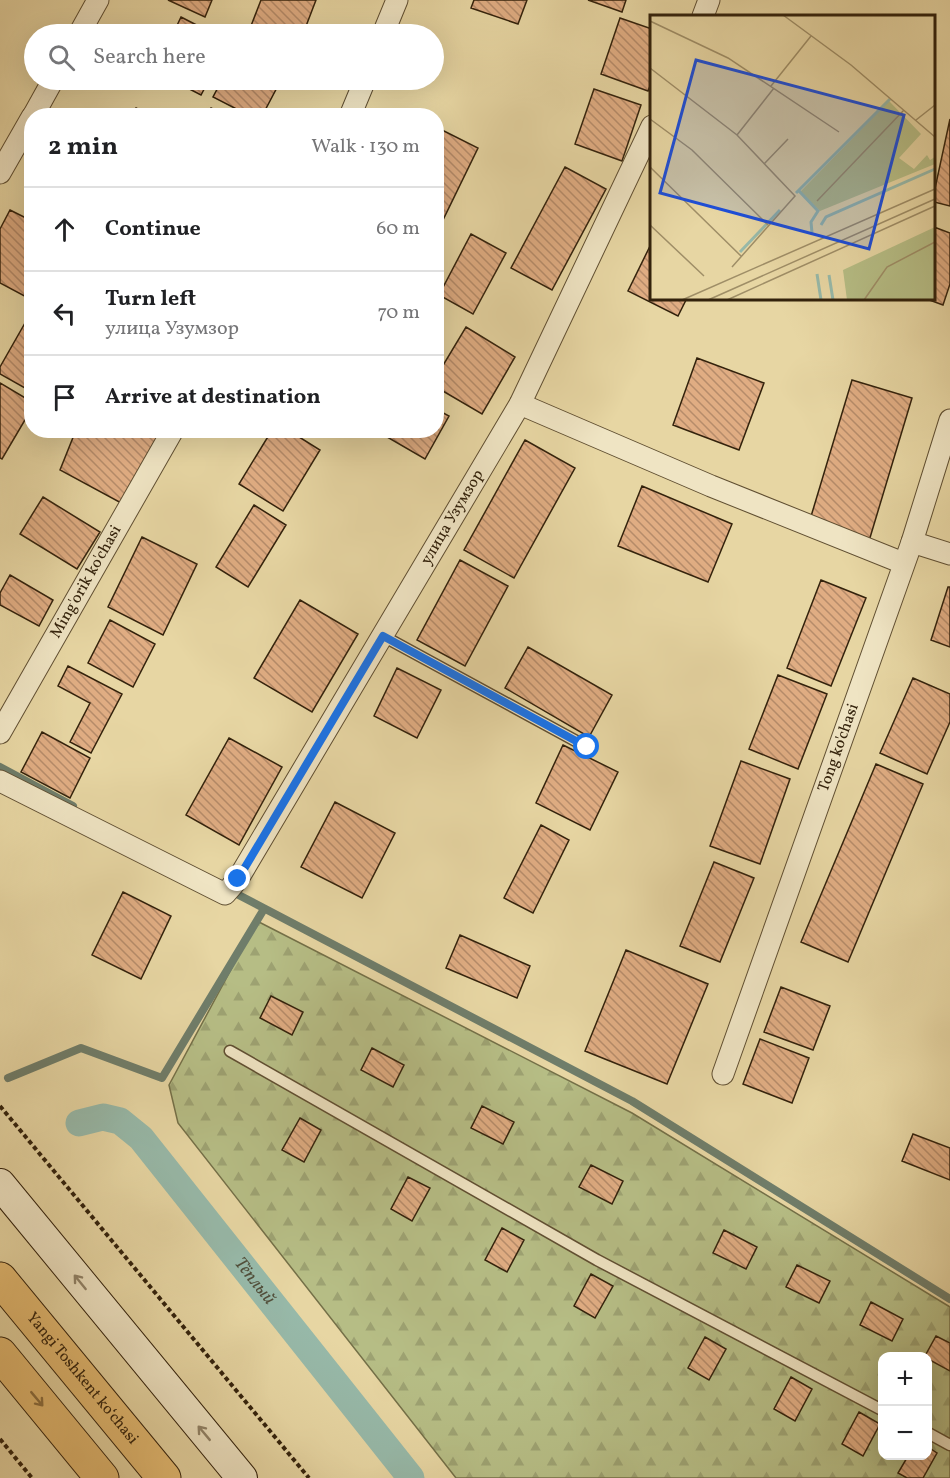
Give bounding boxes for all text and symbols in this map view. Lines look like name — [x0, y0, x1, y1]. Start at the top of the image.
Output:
inset map — [650, 15, 935, 300]
search box — [24, 24, 444, 90]
icon: search — [45, 41, 78, 74]
text: Search here — [93, 42, 206, 73]
text: 2 min — [48, 129, 118, 165]
text: Walk · 130 m — [311, 133, 420, 161]
icon: ahead — [48, 213, 81, 246]
text: Continue — [105, 214, 201, 245]
text: 60 m — [376, 215, 420, 243]
text: Turn left — [105, 284, 196, 315]
icon: left — [48, 297, 81, 330]
text: 70 m — [377, 299, 420, 327]
text: улица Узумзор — [105, 315, 239, 343]
icon: arrive — [48, 381, 81, 414]
text: Arrive at destination — [105, 382, 321, 413]
street label: улица Узумзор — [416, 466, 489, 569]
street label: Ming'orik ko'chasi — [45, 521, 127, 642]
street label: Tong ko'chasi — [813, 701, 865, 795]
route start — [573, 733, 599, 759]
route end — [224, 865, 250, 891]
water label: Тёплый — [228, 1252, 281, 1310]
one-way arrow — [74, 1275, 87, 1291]
street label: Yangi Toshkent ko‘chasi — [21, 1308, 143, 1449]
map controls — [878, 1352, 932, 1460]
button: + — [878, 1352, 932, 1406]
one-way arrow — [31, 1391, 44, 1407]
button: − — [878, 1406, 932, 1460]
one-way arrow — [198, 1425, 211, 1441]

